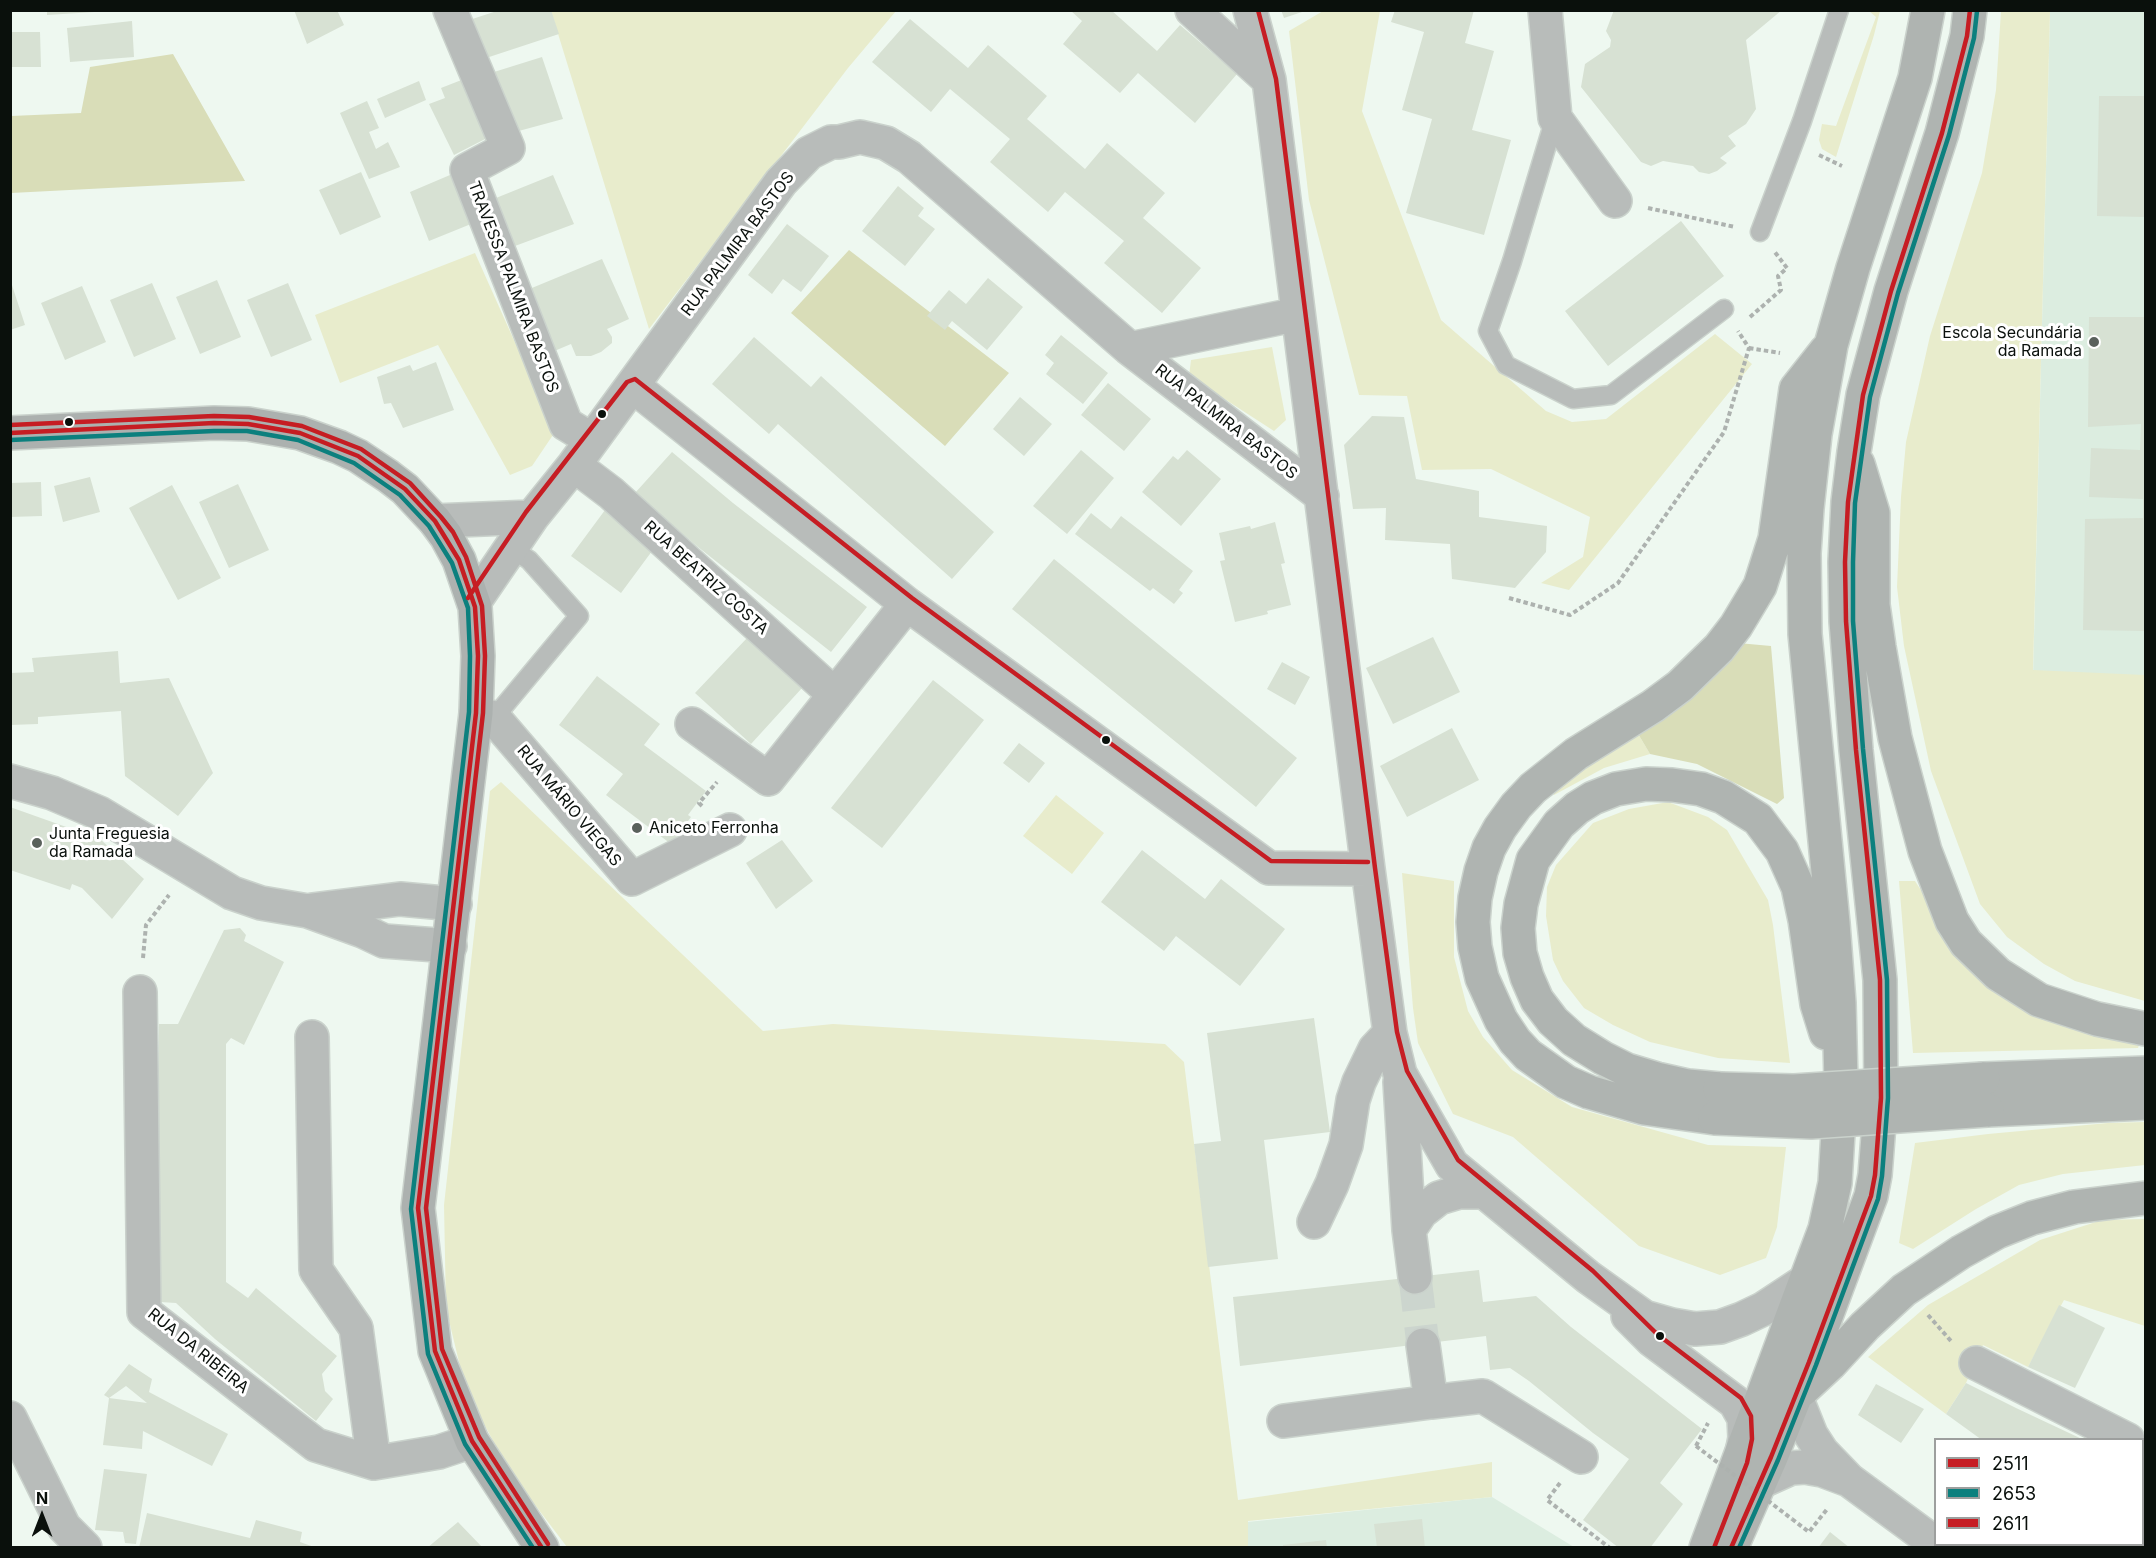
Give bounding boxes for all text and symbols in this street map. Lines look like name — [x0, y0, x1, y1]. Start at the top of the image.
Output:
street label: RUA PALMIRA BASTOS — [678, 168, 798, 320]
street label: TRAVESSA PALMIRA BASTOS — [464, 178, 562, 396]
place label: Escola Secundária da Ramada — [1942, 323, 2082, 361]
marker: Escola Secundária da Ramada — [2087, 335, 2101, 349]
street label: RUA PALMIRA BASTOS — [1151, 360, 1301, 484]
unlabelled marker — [596, 408, 608, 420]
unlabelled marker — [63, 416, 75, 428]
street label: RUA BEATRIZ COSTA — [640, 517, 772, 639]
unlabelled marker — [1100, 734, 1112, 746]
street label: RUA MÁRIO VIEGAS — [513, 742, 625, 870]
place label: Aniceto Ferronha — [649, 818, 779, 838]
marker: Aniceto Ferronha — [630, 821, 644, 835]
place label: Junta Freguesia da Ramada — [49, 824, 170, 862]
marker: Junta Freguesia da Ramada — [30, 836, 44, 850]
street label: RUA DA RIBEIRA — [144, 1304, 252, 1398]
unlabelled marker — [1654, 1330, 1666, 1342]
legend — [1934, 1438, 2144, 1546]
text: 2511 — [1992, 1453, 2029, 1474]
text: 2653 — [1992, 1483, 2036, 1504]
north arrow — [12, 1486, 72, 1546]
text: N — [36, 1488, 48, 1508]
text: 2611 — [1992, 1513, 2029, 1534]

